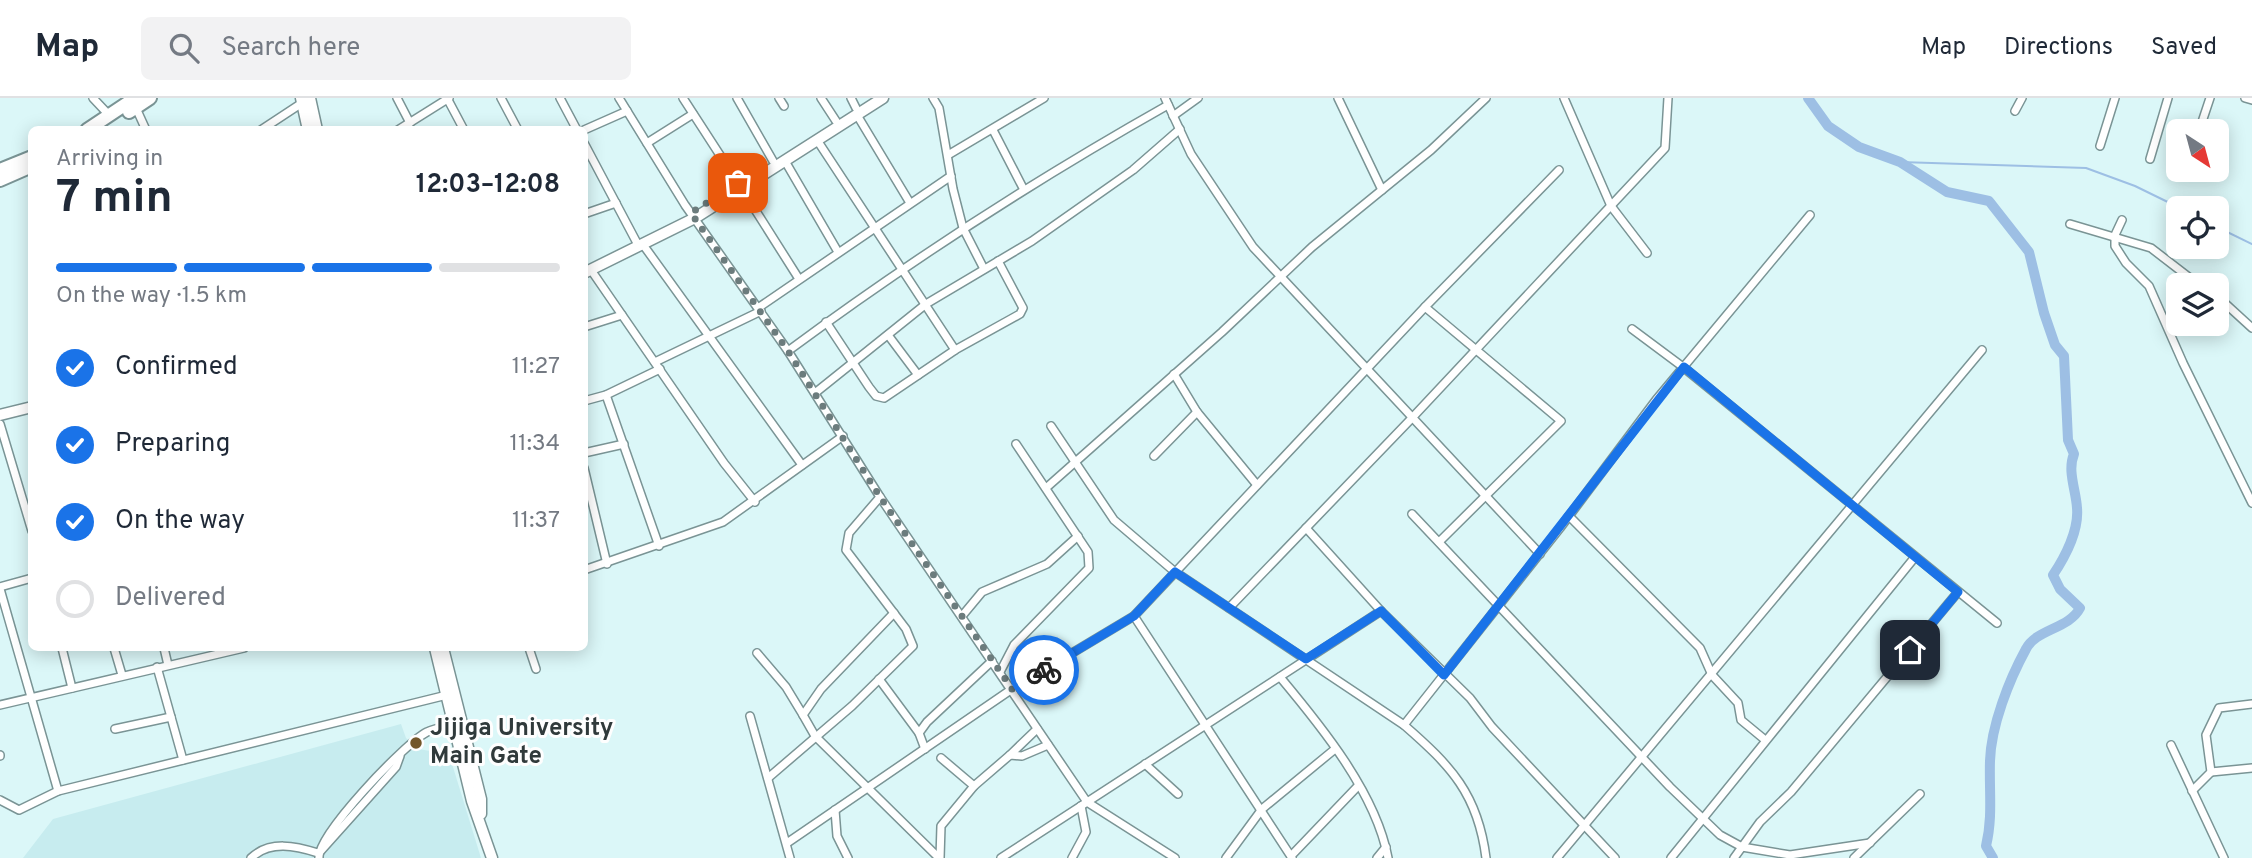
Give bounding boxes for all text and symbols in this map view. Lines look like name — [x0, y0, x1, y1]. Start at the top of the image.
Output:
search box — [141, 17, 631, 80]
text: Map — [35, 27, 99, 69]
icon: search — [165, 29, 203, 67]
text: Search here — [221, 32, 360, 65]
text: Map — [1921, 33, 1966, 63]
text: Directions — [2004, 33, 2113, 63]
text: Saved — [2151, 33, 2217, 63]
north arrow — [2166, 119, 2230, 182]
map controls — [2166, 119, 2229, 336]
text: Arriving in — [56, 145, 163, 174]
pin — [708, 153, 768, 213]
icon: bag — [719, 164, 757, 202]
text: 12:03–12:08 — [416, 169, 560, 202]
text: 7 min — [56, 170, 173, 229]
button: locate — [2166, 196, 2229, 259]
button: layers — [2166, 273, 2229, 336]
text: On the way · 1.5 km — [56, 282, 247, 311]
icon: check — [56, 349, 94, 387]
text: Confirmed — [115, 351, 238, 384]
text: 11:27 — [512, 353, 560, 382]
icon: check — [56, 426, 94, 464]
text: Preparing — [115, 428, 230, 461]
text: 11:34 — [510, 430, 560, 459]
icon: check — [56, 503, 94, 541]
text: On the way — [115, 505, 245, 538]
text: 11:37 — [512, 507, 560, 536]
text: Delivered — [115, 582, 226, 615]
pin — [1880, 620, 1940, 680]
icon: home — [1891, 631, 1929, 669]
courier — [1009, 635, 1079, 705]
icon: bike — [1025, 651, 1063, 689]
place label: Jijiga University Main Gate — [430, 714, 613, 772]
marker: Jijiga University Main Gate — [408, 735, 424, 751]

